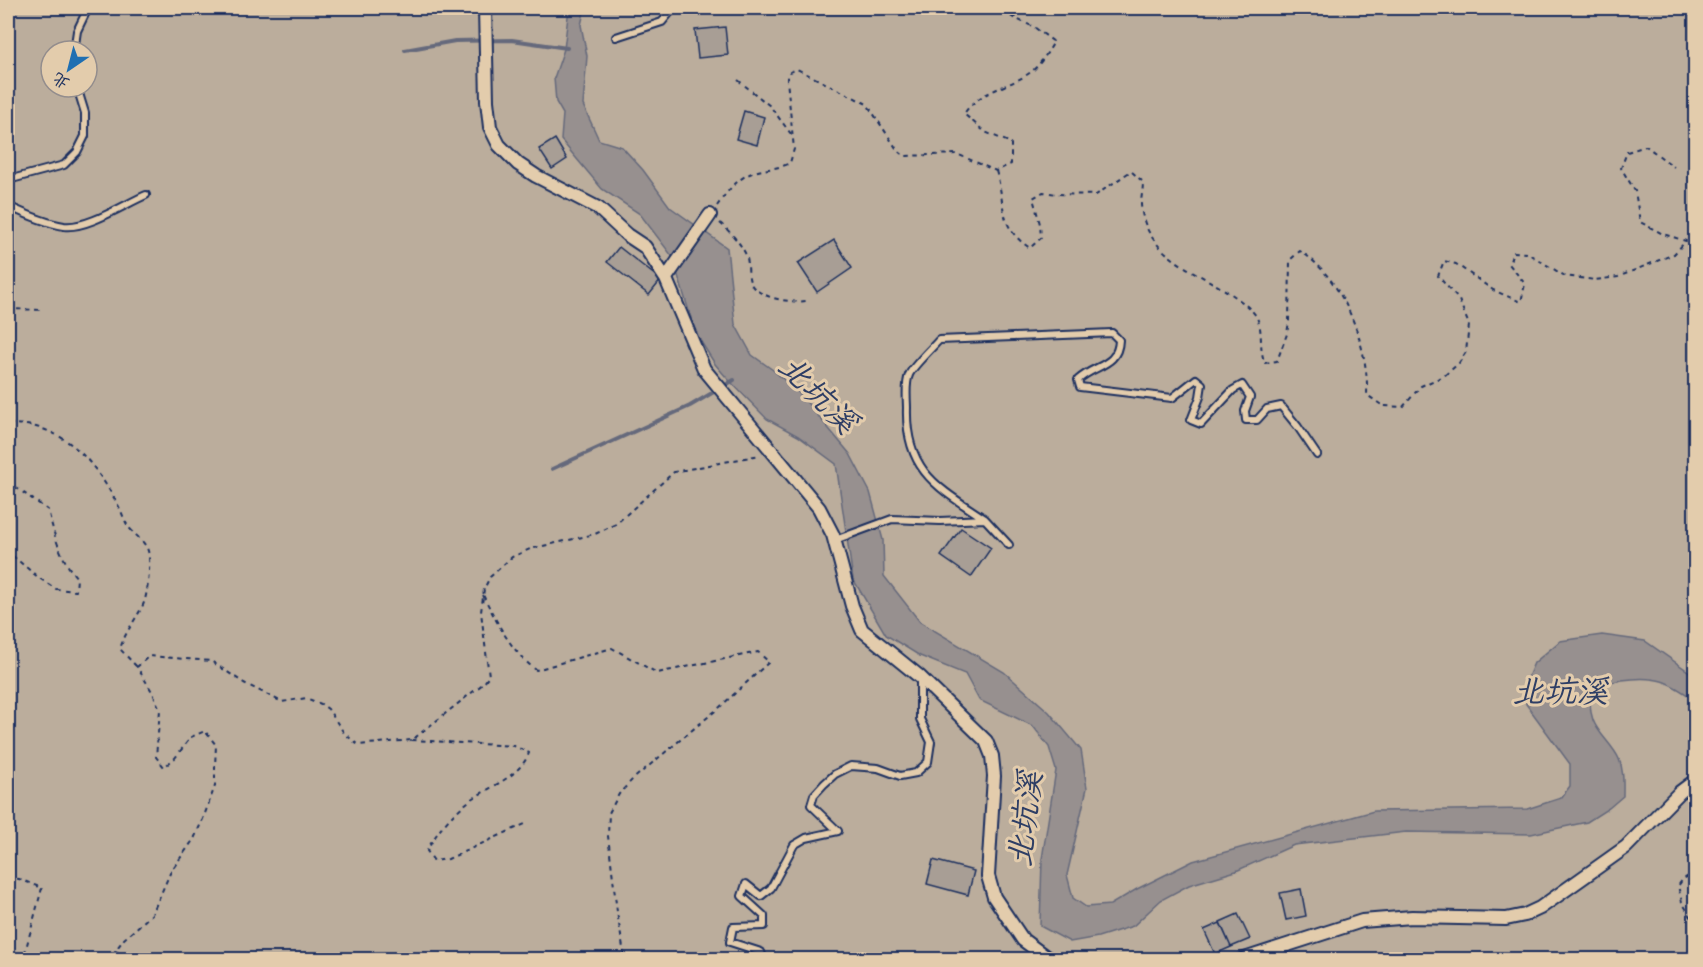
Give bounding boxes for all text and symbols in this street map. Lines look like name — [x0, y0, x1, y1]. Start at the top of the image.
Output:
north arrow — [39, 39, 99, 99]
text: 北 — [49, 68, 73, 93]
water label: 北坑溪 — [770, 346, 868, 444]
water label: 北坑溪 — [1512, 671, 1610, 712]
water label: 北坑溪 — [999, 767, 1051, 869]

